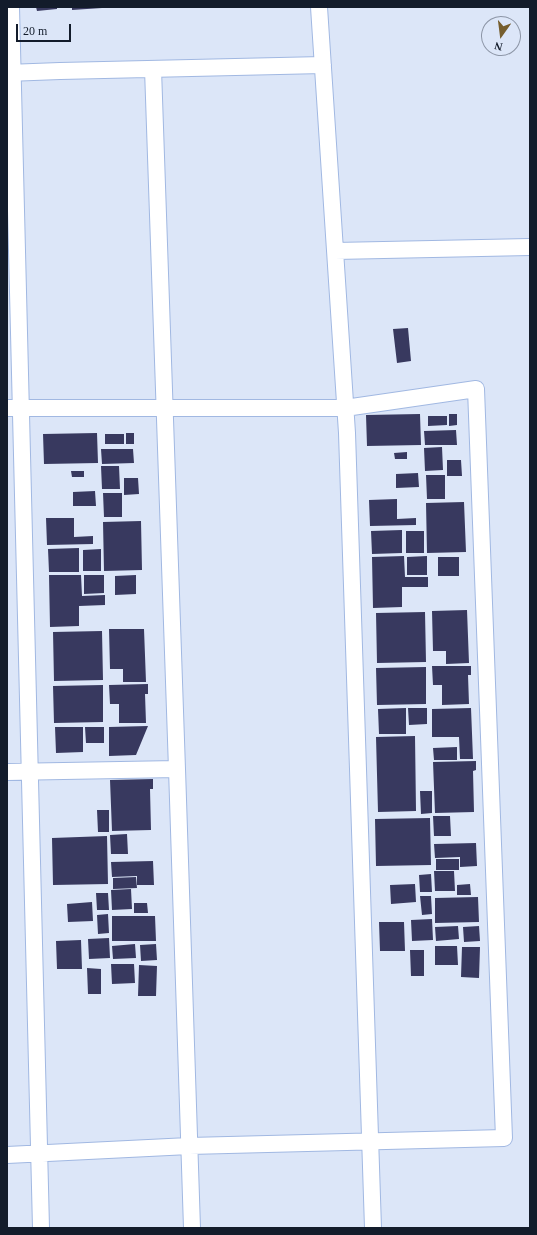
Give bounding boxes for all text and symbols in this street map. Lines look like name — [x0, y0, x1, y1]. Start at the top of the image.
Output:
scale bar — [18, 16, 73, 42]
north arrow — [481, 16, 521, 56]
text: 20 m — [23, 24, 47, 38]
text: N — [493, 40, 504, 53]

